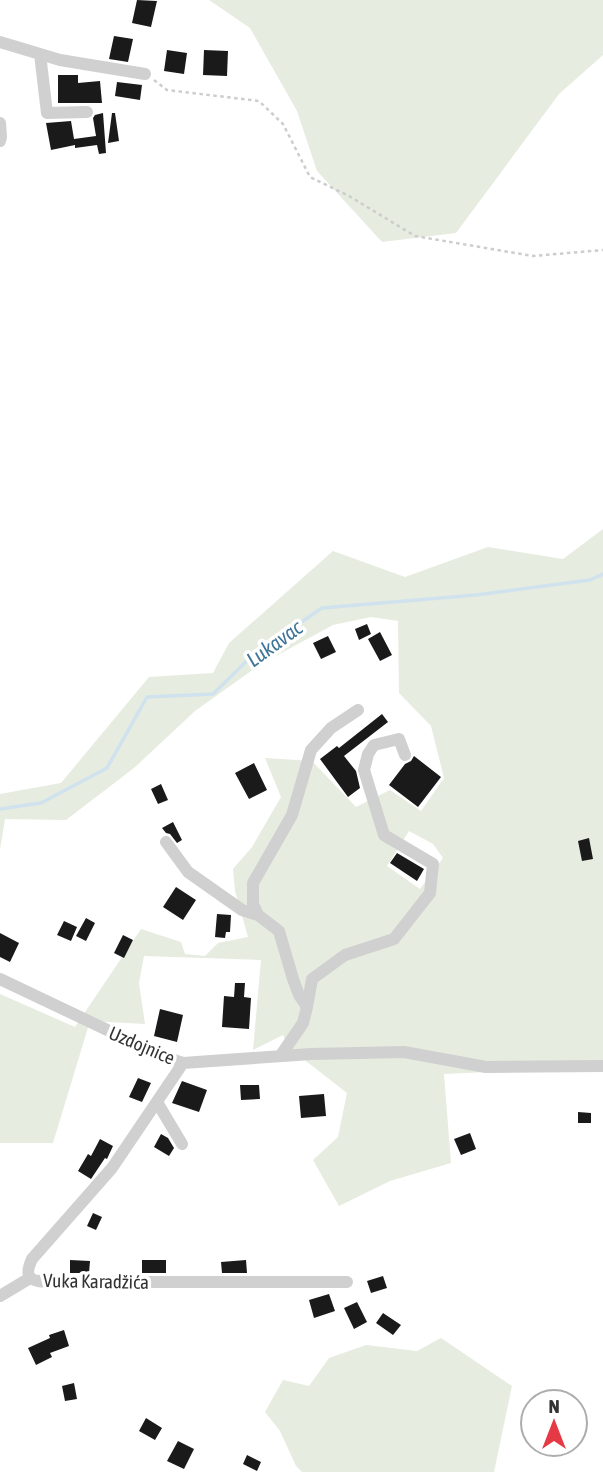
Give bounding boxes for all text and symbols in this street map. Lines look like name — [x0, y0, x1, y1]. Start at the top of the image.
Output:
water label: Lukavac — [242, 614, 307, 671]
street label: Uzdojnice — [106, 1021, 178, 1069]
street label: Vuka Karadžića — [43, 1269, 149, 1293]
north arrow — [519, 1388, 589, 1458]
text: N — [548, 1395, 560, 1417]

